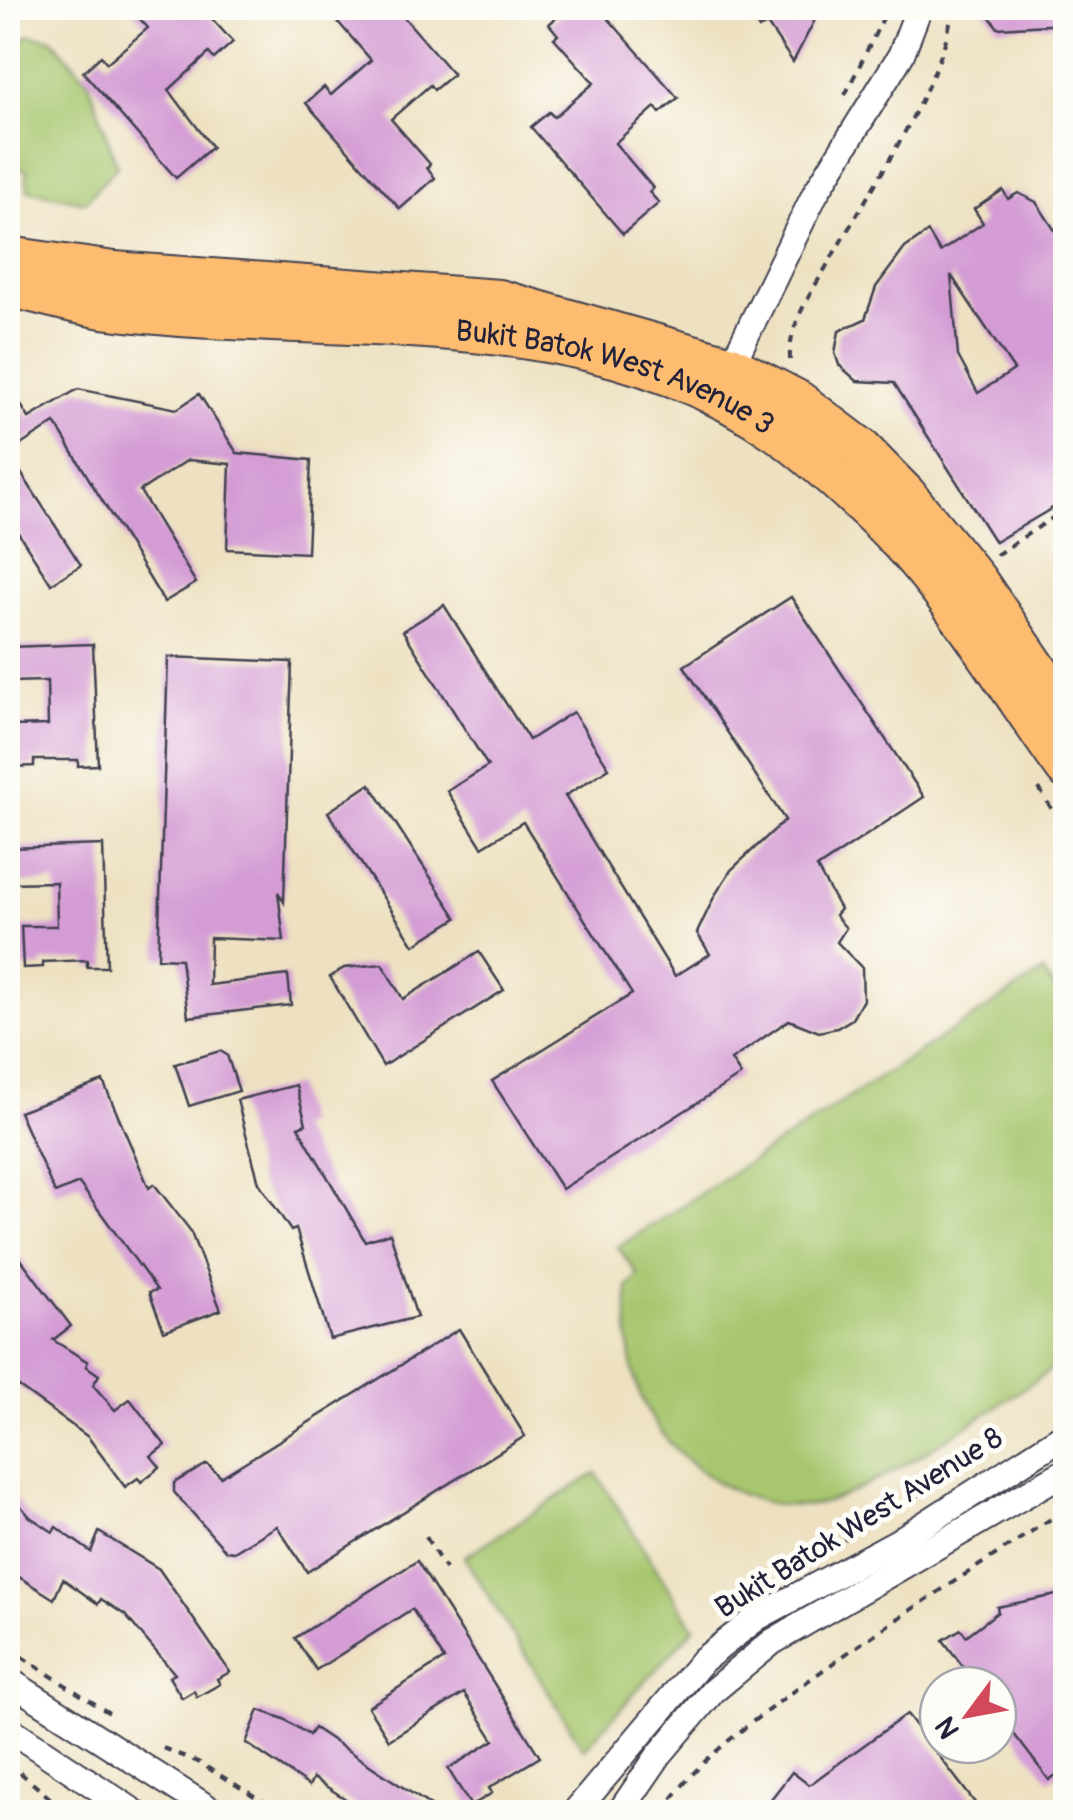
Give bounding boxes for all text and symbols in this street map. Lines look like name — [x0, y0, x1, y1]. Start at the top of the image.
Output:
street label: Bukit Batok West Avenue 3 — [454, 312, 781, 443]
street label: Bukit Batok West Avenue 8 — [708, 1419, 1010, 1627]
north arrow — [918, 1665, 1018, 1765]
text: N — [928, 1710, 968, 1745]

